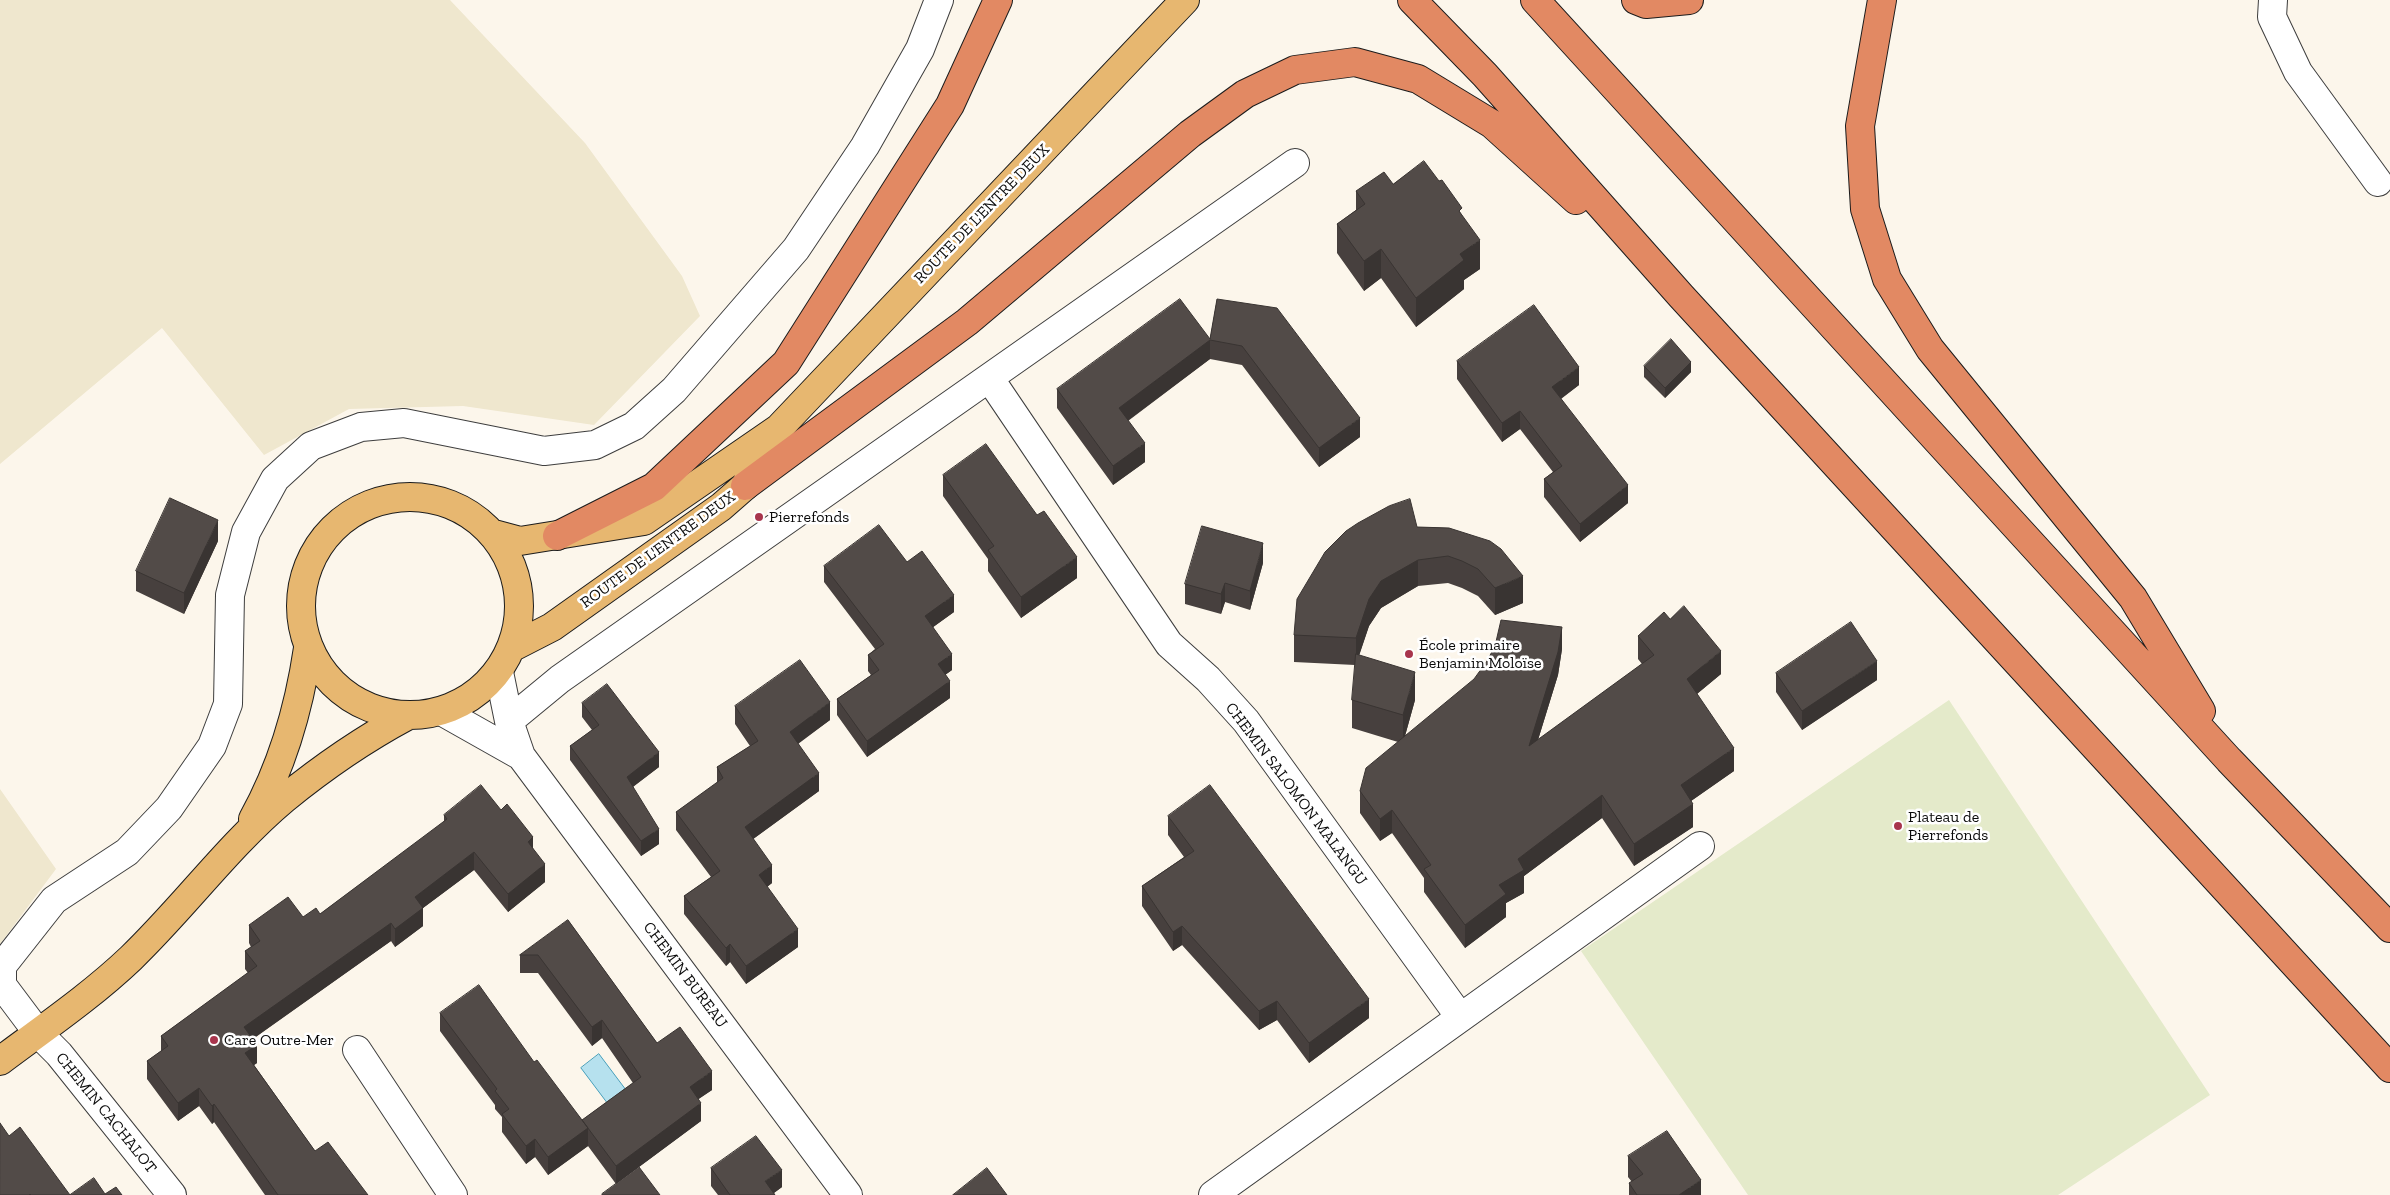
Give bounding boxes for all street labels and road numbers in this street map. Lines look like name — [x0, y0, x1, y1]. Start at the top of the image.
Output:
street label: ROUTE DE L'ENTRE DEUX — [910, 140, 1054, 288]
street label: ROUTE DE L'ENTRE DEUX — [577, 487, 739, 613]
street label: CHEMIN SALOMON MALANGU — [1221, 699, 1371, 889]
street label: CHEMIN BUREAU — [639, 918, 731, 1032]
street label: CHEMIN CACHALOT — [51, 1049, 161, 1177]

